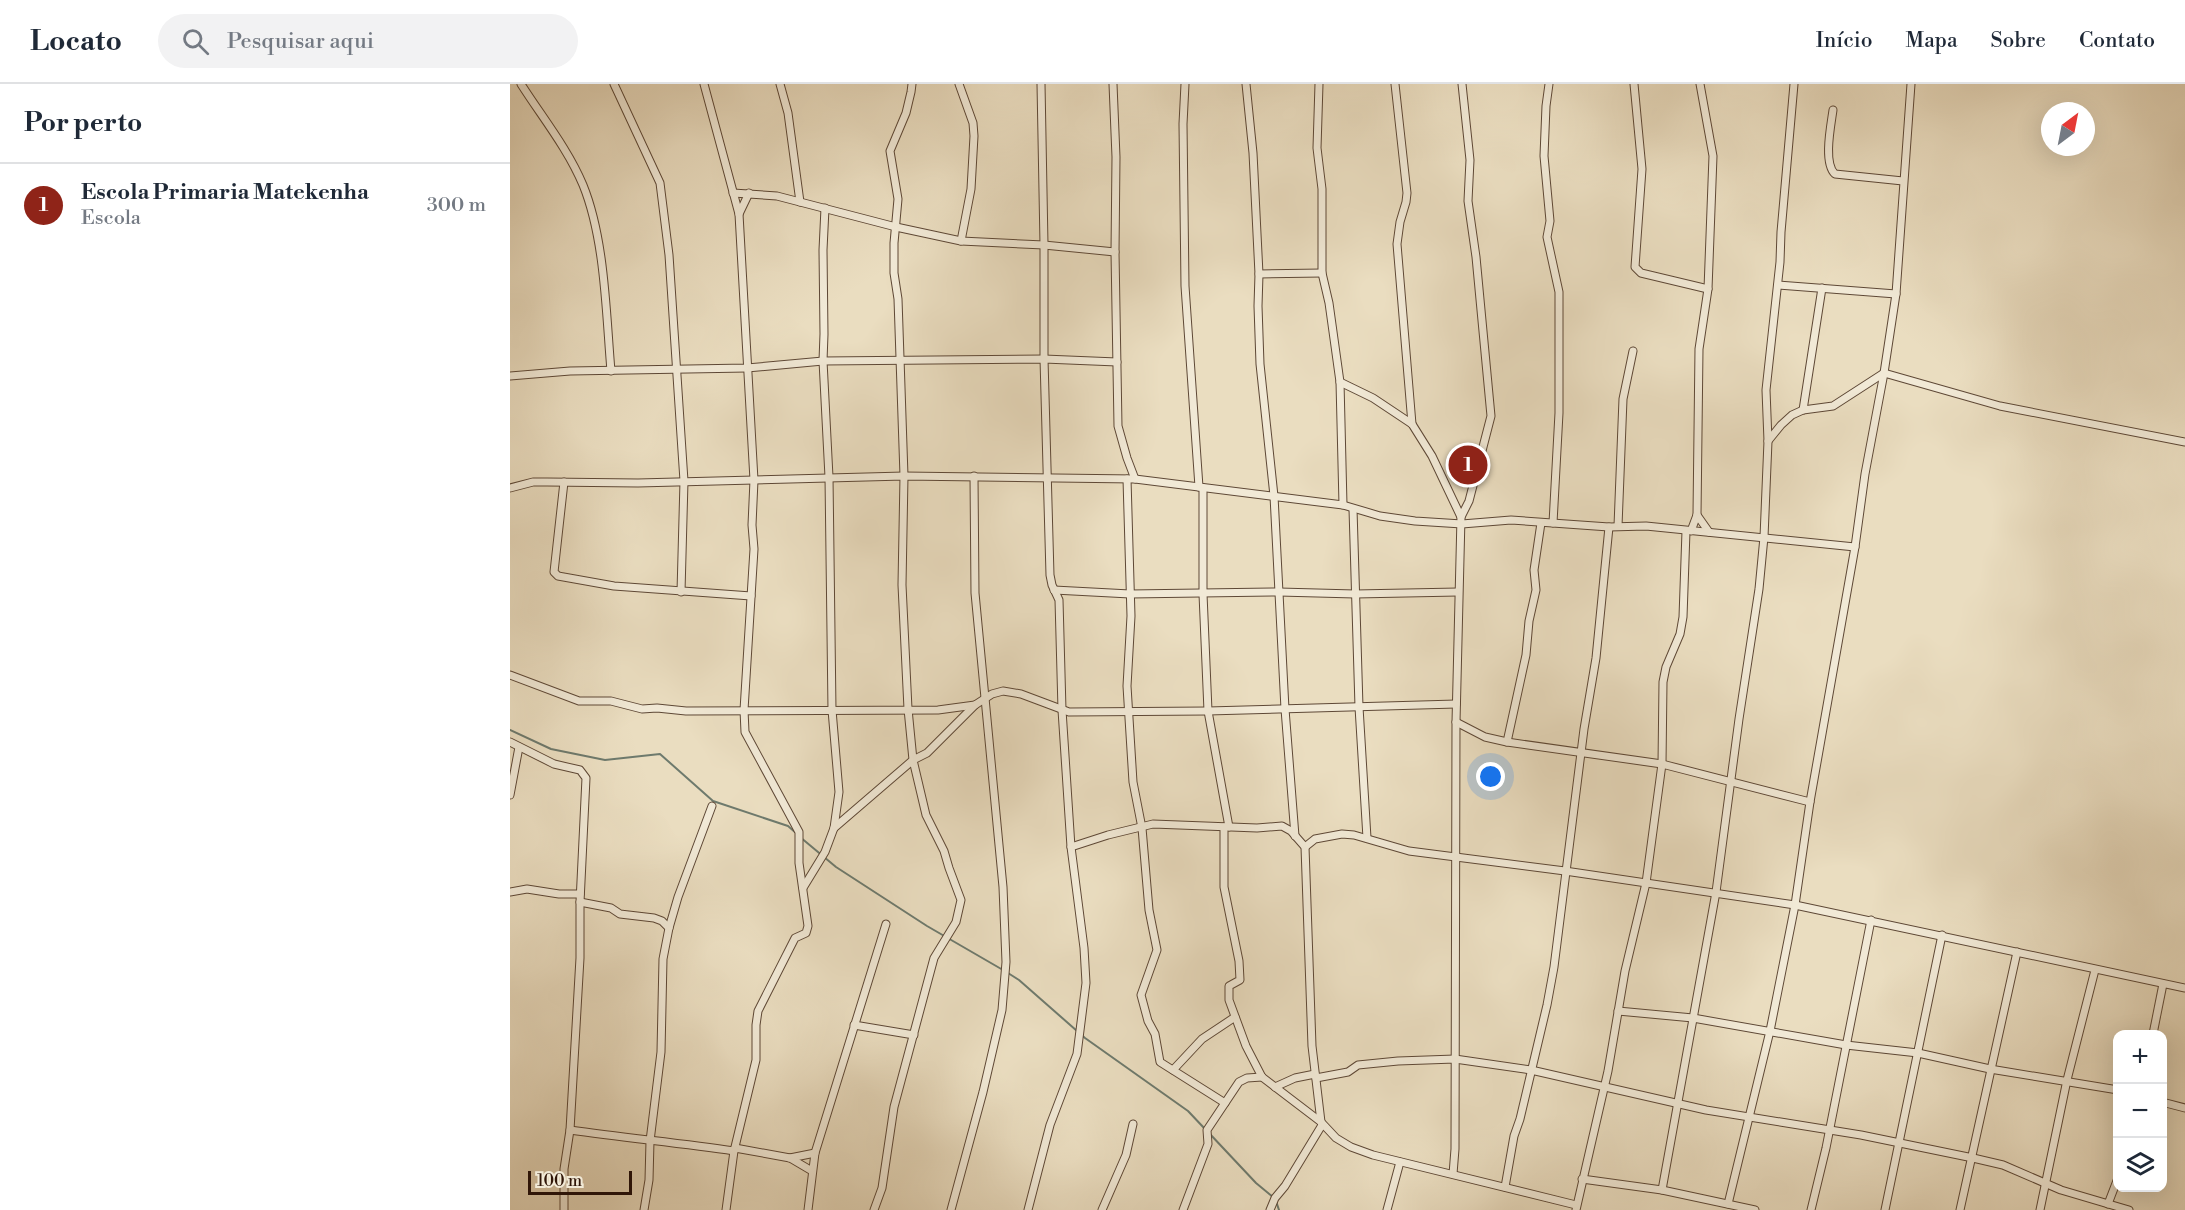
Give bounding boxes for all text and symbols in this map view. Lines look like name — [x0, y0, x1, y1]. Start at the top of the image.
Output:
search box — [158, 14, 578, 68]
text: Locato — [30, 24, 122, 59]
icon: search — [179, 25, 212, 58]
text: Pesquisar aqui — [227, 28, 374, 55]
text: Início — [1816, 28, 1873, 54]
text: Mapa — [1906, 28, 1958, 54]
text: Sobre — [1991, 28, 2046, 54]
text: Contato — [2079, 28, 2155, 54]
north arrow — [2041, 102, 2095, 156]
text: Por perto — [24, 107, 142, 139]
text: Escola Primaria Matekenha — [81, 179, 369, 206]
text: 1 — [39, 193, 48, 218]
text: 300 m — [427, 193, 486, 218]
text: Escola — [81, 206, 141, 231]
pin: 1 — [1448, 442, 1488, 488]
your location — [1476, 762, 1505, 791]
map controls — [2113, 1030, 2167, 1192]
button: + — [2113, 1030, 2167, 1084]
button: − — [2113, 1084, 2167, 1138]
button: layers — [2113, 1138, 2167, 1192]
scale bar — [528, 1168, 632, 1196]
text: 100 m — [537, 1171, 582, 1191]

